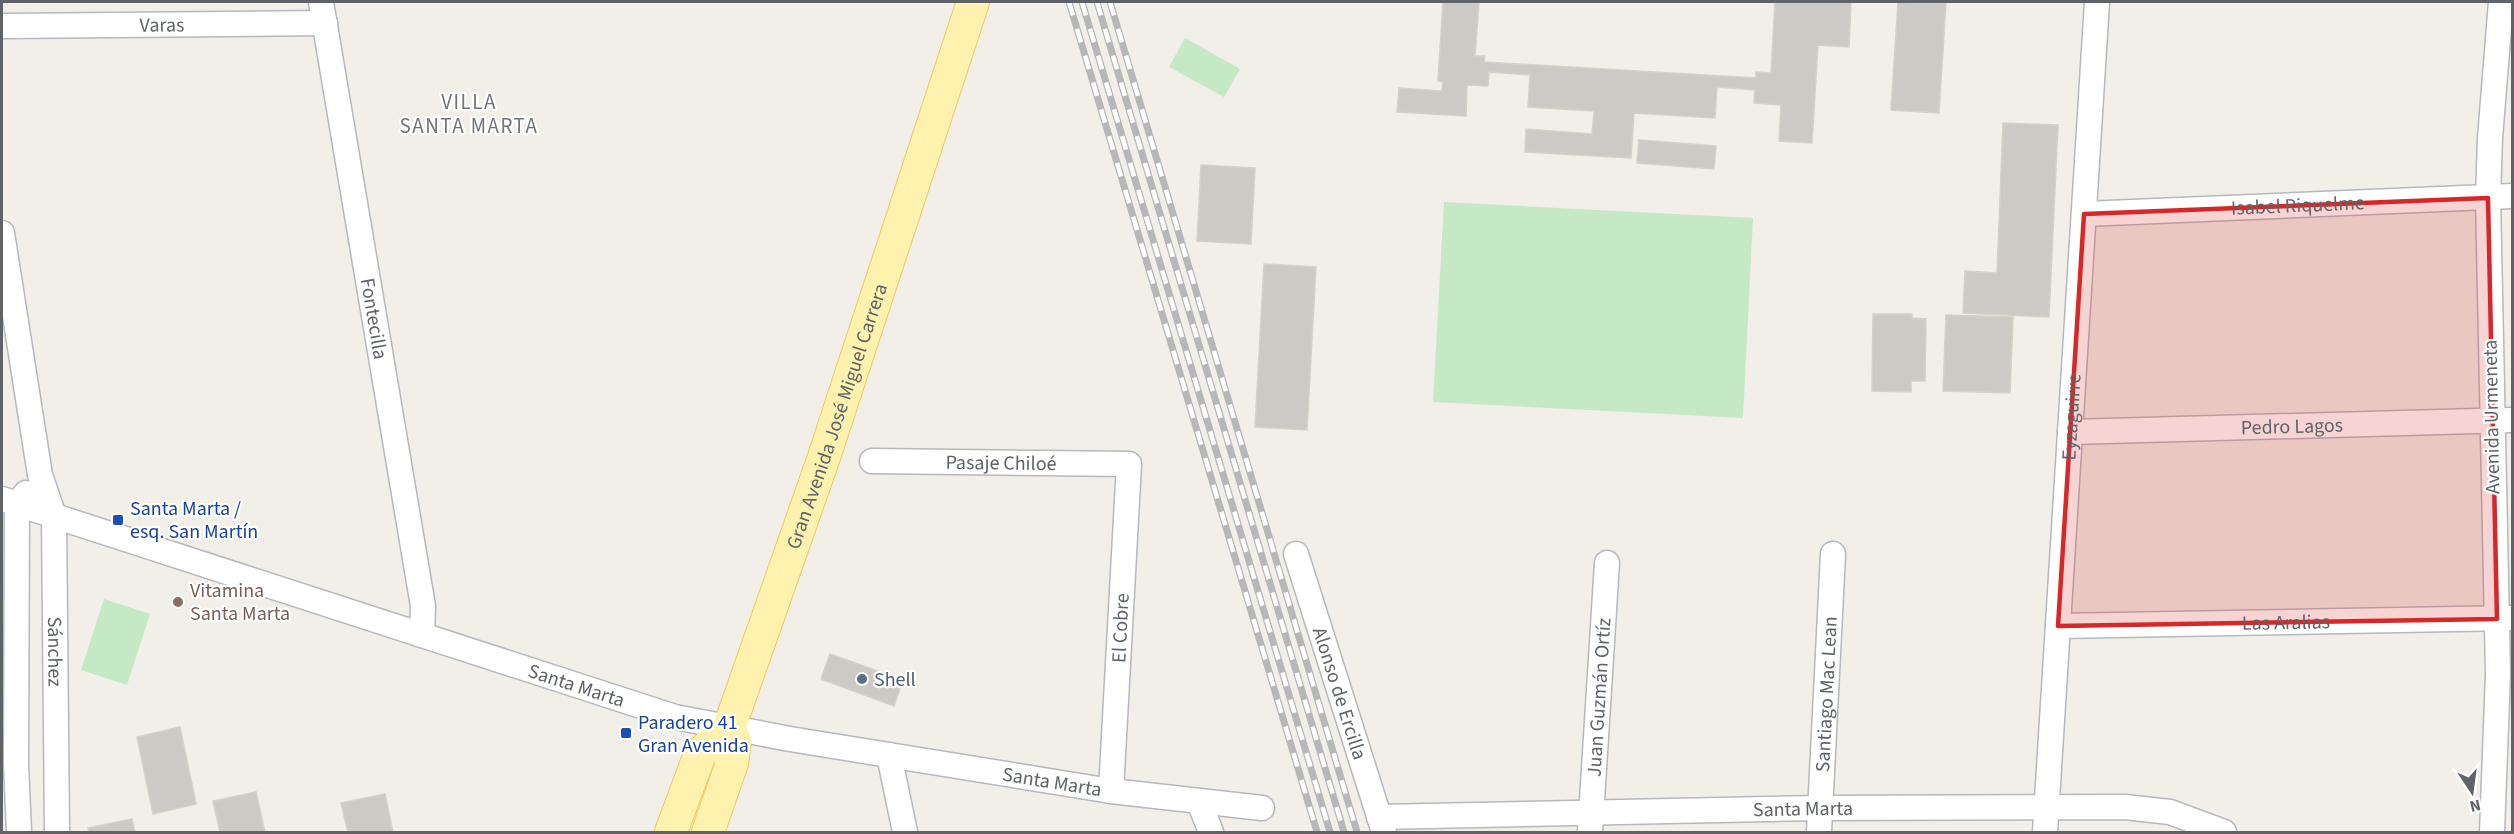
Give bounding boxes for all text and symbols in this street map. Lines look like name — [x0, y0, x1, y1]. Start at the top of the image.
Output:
street label: Varas — [139, 11, 185, 40]
district label: VILLA SANTA MARTA — [400, 87, 538, 141]
street label: Isabel Riquelme — [2230, 189, 2365, 223]
street label: Fontecilla — [353, 276, 394, 362]
street label: Gran Avenida José Miguel Carrera — [780, 280, 895, 553]
street label: Avenida Urmeneta — [2477, 340, 2507, 494]
street label: Eyzaguirre — [2055, 373, 2089, 461]
street label: Pedro Lagos — [2240, 412, 2343, 442]
street label: Pasaje Chiloé — [945, 449, 1057, 478]
place label: Santa Marta / esq. San Martín — [130, 495, 258, 546]
marker: Santa Marta / esq. San Martín — [111, 513, 125, 527]
place label: Vitamina Santa Marta — [190, 577, 290, 628]
street label: El Cobre — [1105, 592, 1137, 664]
marker: Vitamina Santa Marta — [171, 595, 185, 609]
street label: Las Aralias — [2242, 608, 2330, 638]
street label: Sánchez — [40, 616, 69, 687]
street label: Santiago Mac Lean — [1809, 616, 1845, 773]
street label: Juan Guzmán Ortíz — [1581, 617, 1619, 778]
street label: Alonso de Ercilla — [1305, 624, 1373, 763]
street label: Santa Marta — [524, 657, 628, 715]
place label: Shell — [874, 666, 916, 694]
marker: Shell — [855, 672, 869, 686]
place label: Paradero 41 Gran Avenida — [638, 709, 749, 760]
marker: Paradero 41 Gran Avenida — [619, 726, 633, 740]
street label: Santa Marta — [1000, 761, 1104, 804]
north arrow — [2442, 762, 2502, 822]
text: N — [2467, 794, 2483, 818]
street label: Santa Marta — [1753, 795, 1853, 824]

